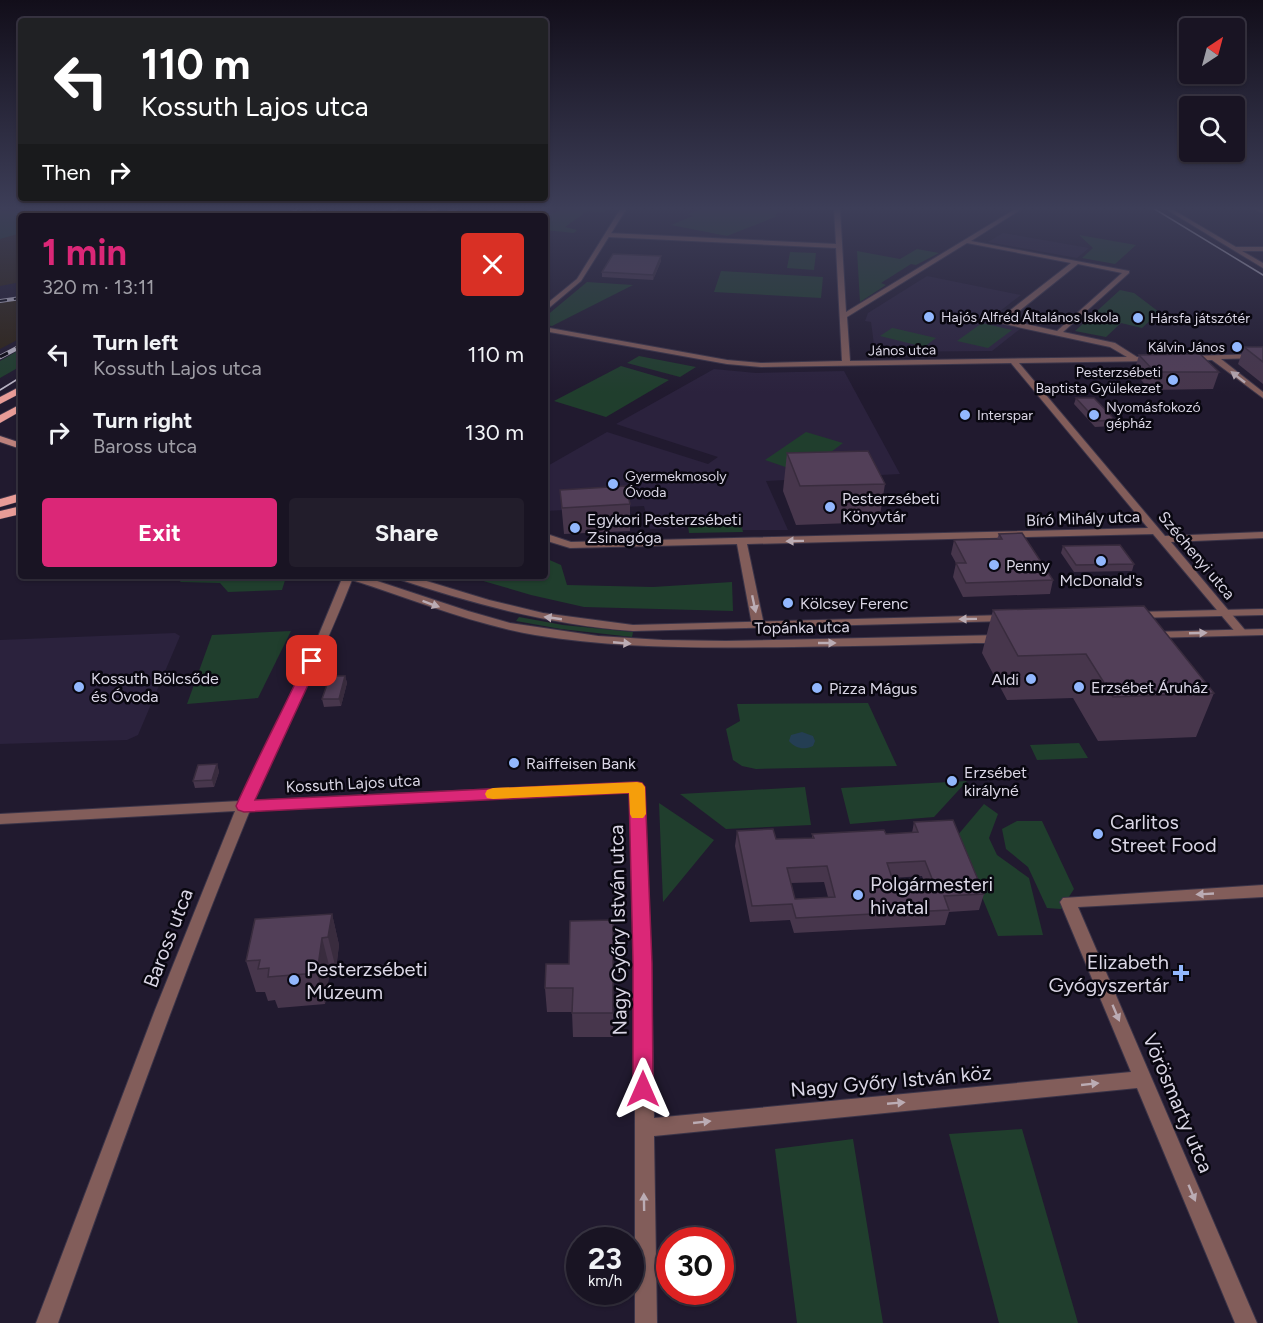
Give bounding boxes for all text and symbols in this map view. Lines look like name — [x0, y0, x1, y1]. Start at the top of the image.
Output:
north arrow — [1179, 18, 1245, 84]
map controls — [1179, 18, 1245, 162]
text: 110 m — [141, 39, 250, 90]
icon: left — [42, 42, 120, 120]
text: Kossuth Lajos utca — [141, 90, 369, 123]
button: search — [1179, 96, 1245, 162]
icon: right — [103, 156, 136, 189]
text: Then — [42, 159, 91, 186]
text: 1 min — [42, 231, 127, 274]
button: close — [461, 233, 524, 296]
text: 320 m · 13:11 — [42, 275, 155, 299]
place label: Hajós Alfréd Általános Iskola — [941, 309, 1119, 326]
marker: Hajós Alfréd Általános Iskola — [922, 310, 936, 324]
place label: Hársfa játszótér — [1150, 310, 1250, 327]
marker: Hársfa játszótér — [1131, 311, 1145, 325]
text: Turn left — [93, 329, 179, 356]
icon: left — [42, 338, 75, 371]
place label: Kálvin János — [1148, 339, 1225, 356]
marker: Kálvin János — [1230, 340, 1244, 354]
text: 110 m — [468, 341, 524, 368]
street label: János utca — [868, 341, 936, 360]
text: Kossuth Lajos utca — [93, 356, 262, 380]
place label: Pesterzsébeti Baptista Gyülekezet — [1035, 364, 1161, 397]
one-way arrow — [1230, 370, 1246, 383]
marker: Pesterzsébeti Baptista Gyülekezet — [1166, 373, 1180, 387]
place label: Nyomásfokozó gépház — [1106, 399, 1201, 432]
text: Turn right — [93, 407, 192, 434]
place label: Interspar — [977, 407, 1033, 424]
marker: Interspar — [958, 408, 972, 422]
marker: Nyomásfokozó gépház — [1087, 408, 1101, 422]
icon: right — [42, 416, 75, 449]
text: 130 m — [465, 419, 524, 446]
text: Baross utca — [93, 434, 197, 458]
place label: Gyermekmosoly Óvoda — [625, 468, 727, 501]
marker: Gyermekmosoly Óvoda — [606, 477, 620, 491]
place label: Pesterzsébeti Könyvtár — [842, 489, 939, 526]
button: Exit — [42, 498, 277, 567]
button: Share — [289, 498, 524, 567]
marker: Pesterzsébeti Könyvtár — [823, 500, 837, 514]
street label: Bíró Mihály utca — [1026, 507, 1140, 530]
street label: Széchenyi utca — [1154, 507, 1239, 603]
place label: Egykori Pesterzsébeti Zsinagóga — [587, 510, 742, 547]
marker: Egykori Pesterzsébeti Zsinagóga — [568, 521, 582, 535]
one-way arrow — [785, 537, 804, 546]
marker: McDonald's — [1094, 554, 1108, 568]
place label: Penny — [1006, 556, 1051, 575]
marker: Penny — [987, 558, 1001, 572]
place label: McDonald's — [1059, 571, 1143, 590]
place label: Kölcsey Ferenc — [800, 594, 909, 613]
one-way arrow — [750, 595, 759, 614]
marker: Kölcsey Ferenc — [781, 596, 795, 610]
one-way arrow — [422, 600, 440, 610]
one-way arrow — [543, 614, 562, 623]
one-way arrow — [958, 614, 977, 624]
street label: Topánka utca — [754, 617, 850, 638]
one-way arrow — [1188, 629, 1207, 638]
pin — [286, 635, 337, 686]
one-way arrow — [612, 638, 631, 648]
one-way arrow — [818, 638, 837, 648]
icon: arrive — [295, 644, 328, 677]
place label: Kossuth Bölcsőde és Óvoda — [91, 669, 219, 706]
place label: Aldi — [992, 670, 1019, 689]
marker: Aldi — [1024, 672, 1038, 686]
place label: Erzsébet Áruház — [1091, 678, 1208, 697]
place label: Pizza Mágus — [829, 679, 917, 698]
marker: Kossuth Bölcsőde és Óvoda — [72, 680, 86, 694]
marker: Erzsébet Áruház — [1072, 680, 1086, 694]
marker: Pizza Mágus — [810, 681, 824, 695]
place label: Raiffeisen Bank — [526, 754, 636, 773]
marker: Raiffeisen Bank — [507, 756, 521, 770]
place label: Erzsébet királyné — [964, 763, 1027, 800]
street label: Kossuth Lajos utca — [285, 770, 421, 797]
marker: Erzsébet királyné — [945, 774, 959, 788]
place label: Carlitos Street Food — [1110, 810, 1217, 857]
street label: Nagy Győry István utca — [604, 824, 632, 1036]
marker: Carlitos Street Food — [1091, 827, 1105, 841]
place label: Polgármesteri hivatal — [870, 872, 993, 919]
street label: Baross utca — [138, 885, 198, 991]
marker: Polgármesteri hivatal — [851, 888, 865, 902]
one-way arrow — [1195, 890, 1214, 899]
place label: Elizabeth Gyógyszertár — [1048, 950, 1169, 997]
place label: Pesterzsébeti Múzeum — [306, 957, 428, 1004]
marker: Elizabeth Gyógyszertár — [1174, 966, 1188, 980]
marker: Pesterzsébeti Múzeum — [287, 973, 301, 987]
one-way arrow — [1111, 1005, 1121, 1023]
street label: Vörösmarty utca — [1138, 1030, 1218, 1176]
position arrow — [611, 1057, 675, 1121]
street label: Nagy Győry István köz — [789, 1060, 993, 1102]
one-way arrow — [1080, 1079, 1099, 1089]
one-way arrow — [886, 1098, 905, 1108]
one-way arrow — [692, 1117, 711, 1127]
one-way arrow — [1187, 1184, 1196, 1201]
one-way arrow — [639, 1192, 649, 1211]
speed limit sign: 30 — [656, 1227, 734, 1305]
text: 23 — [588, 1240, 622, 1277]
text: km/h — [588, 1272, 622, 1290]

